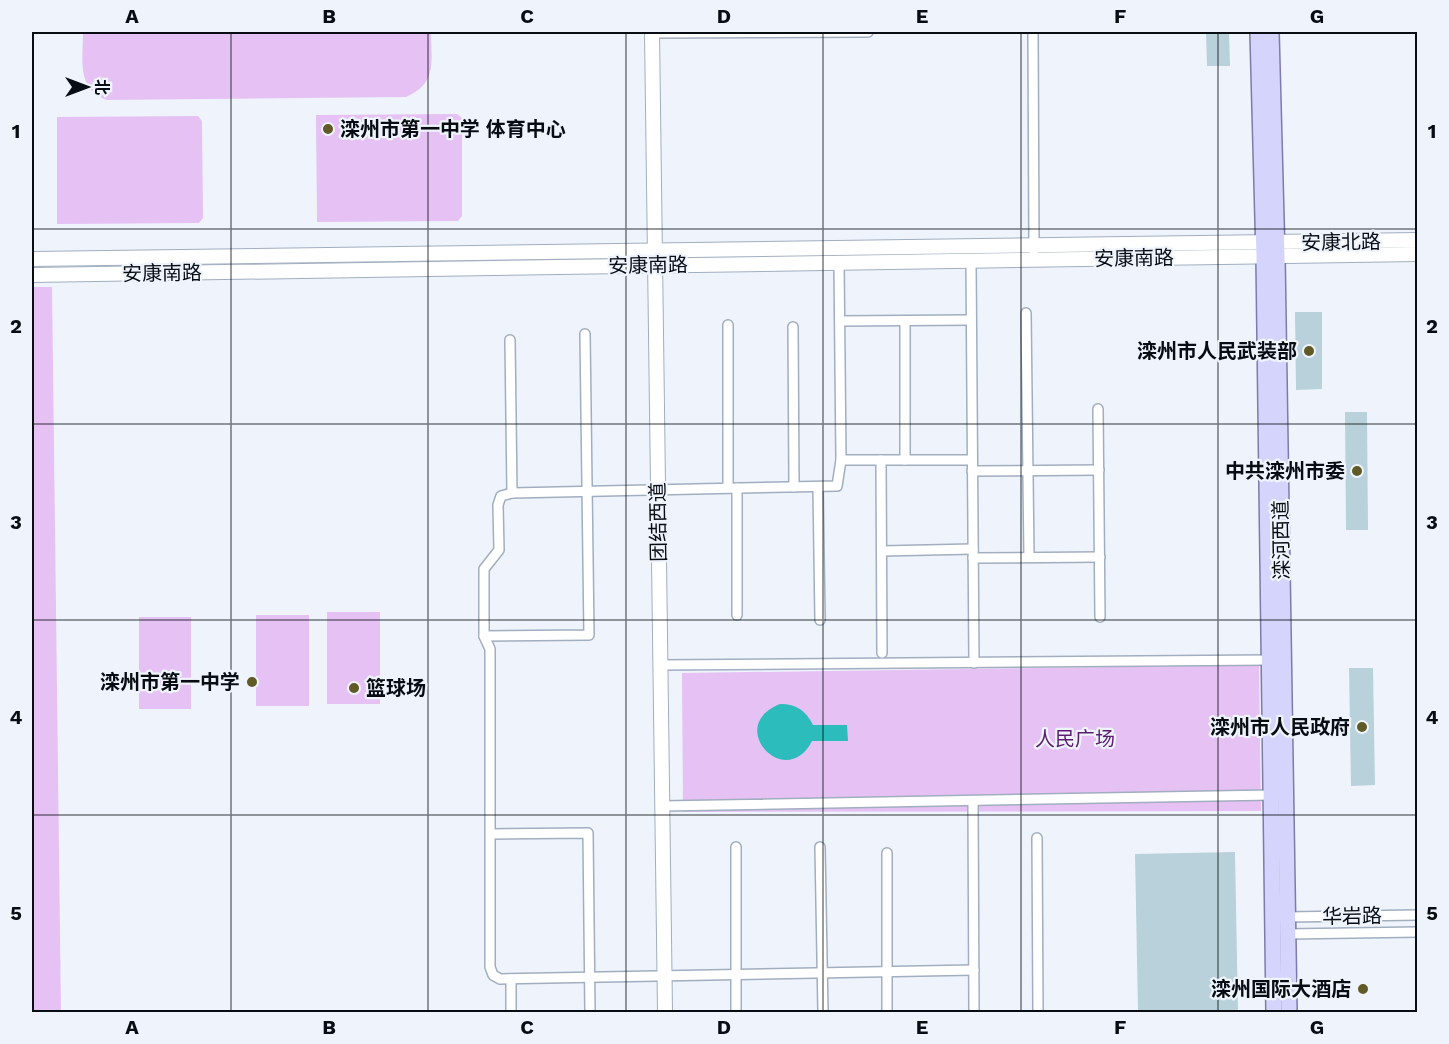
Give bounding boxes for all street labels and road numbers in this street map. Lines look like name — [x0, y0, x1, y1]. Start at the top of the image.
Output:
street label: 安康北路 — [1301, 229, 1381, 255]
street label: 安康南路 — [1094, 245, 1174, 271]
street label: 安康南路 — [608, 252, 688, 278]
street label: 安康南路 — [122, 260, 202, 286]
street label: 团结西道 — [645, 482, 671, 562]
street label: 滦河西道 — [1268, 500, 1294, 580]
street label: 华岩路 — [1322, 903, 1382, 929]

